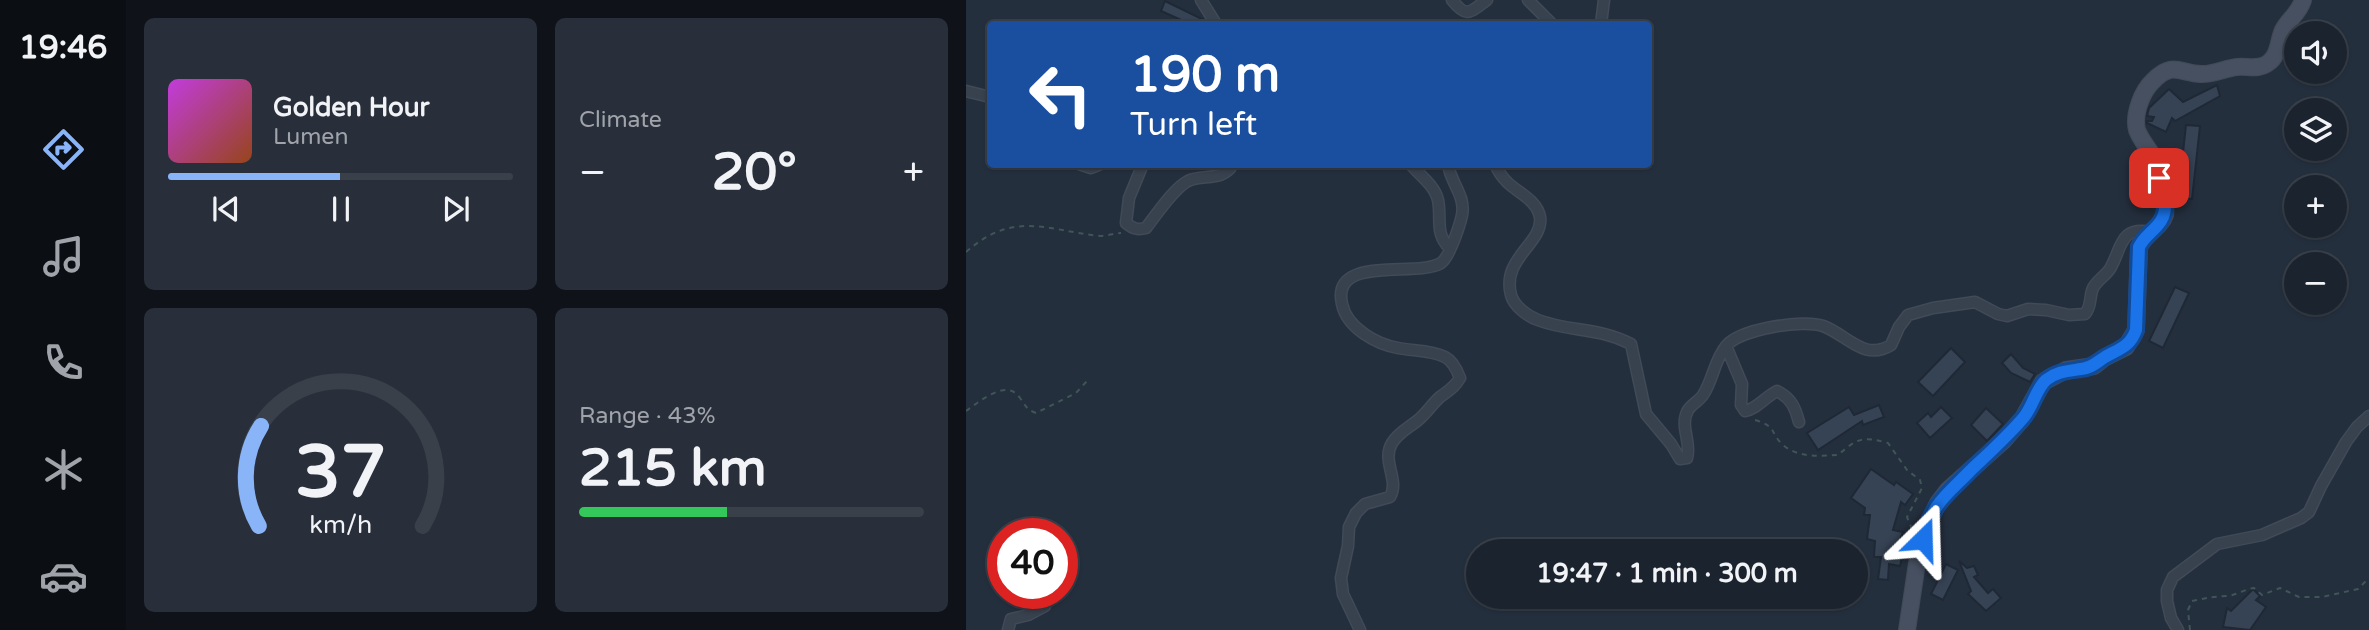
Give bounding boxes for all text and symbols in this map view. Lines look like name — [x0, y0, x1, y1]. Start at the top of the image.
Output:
map controls — [2284, 21, 2347, 315]
button: sound — [2284, 21, 2347, 84]
text: 19:46 — [19, 29, 107, 67]
text: 190 m — [1130, 46, 1280, 105]
icon: left — [1015, 49, 1106, 140]
text: Golden Hour — [273, 92, 430, 123]
button: layers — [2284, 98, 2347, 161]
text: Climate — [579, 106, 662, 134]
text: Turn left — [1130, 106, 1257, 144]
text: Lumen — [273, 123, 348, 151]
icon: directions — [39, 125, 88, 174]
text: 20° — [712, 141, 797, 204]
pin — [2129, 148, 2189, 208]
text: − — [579, 150, 606, 196]
text: + — [903, 150, 924, 196]
icon: arrive — [2140, 159, 2178, 197]
button: + — [2284, 175, 2347, 238]
icon: previous — [207, 190, 245, 228]
icon: pause — [322, 190, 360, 228]
icon: next — [437, 190, 475, 228]
icon: music — [39, 232, 88, 281]
button: − — [2284, 252, 2347, 315]
icon: phone — [39, 338, 88, 387]
text: Range · 43% — [579, 402, 715, 430]
text: 37 — [295, 429, 386, 517]
text: 215 km — [579, 437, 767, 500]
icon: climate — [39, 445, 88, 494]
position arrow — [1886, 502, 1960, 576]
text: km/h — [309, 510, 372, 540]
speed limit sign: 40 — [987, 518, 1078, 609]
icon: car — [39, 552, 88, 601]
text: 19:47 · 1 min · 300 m — [1536, 558, 1798, 589]

